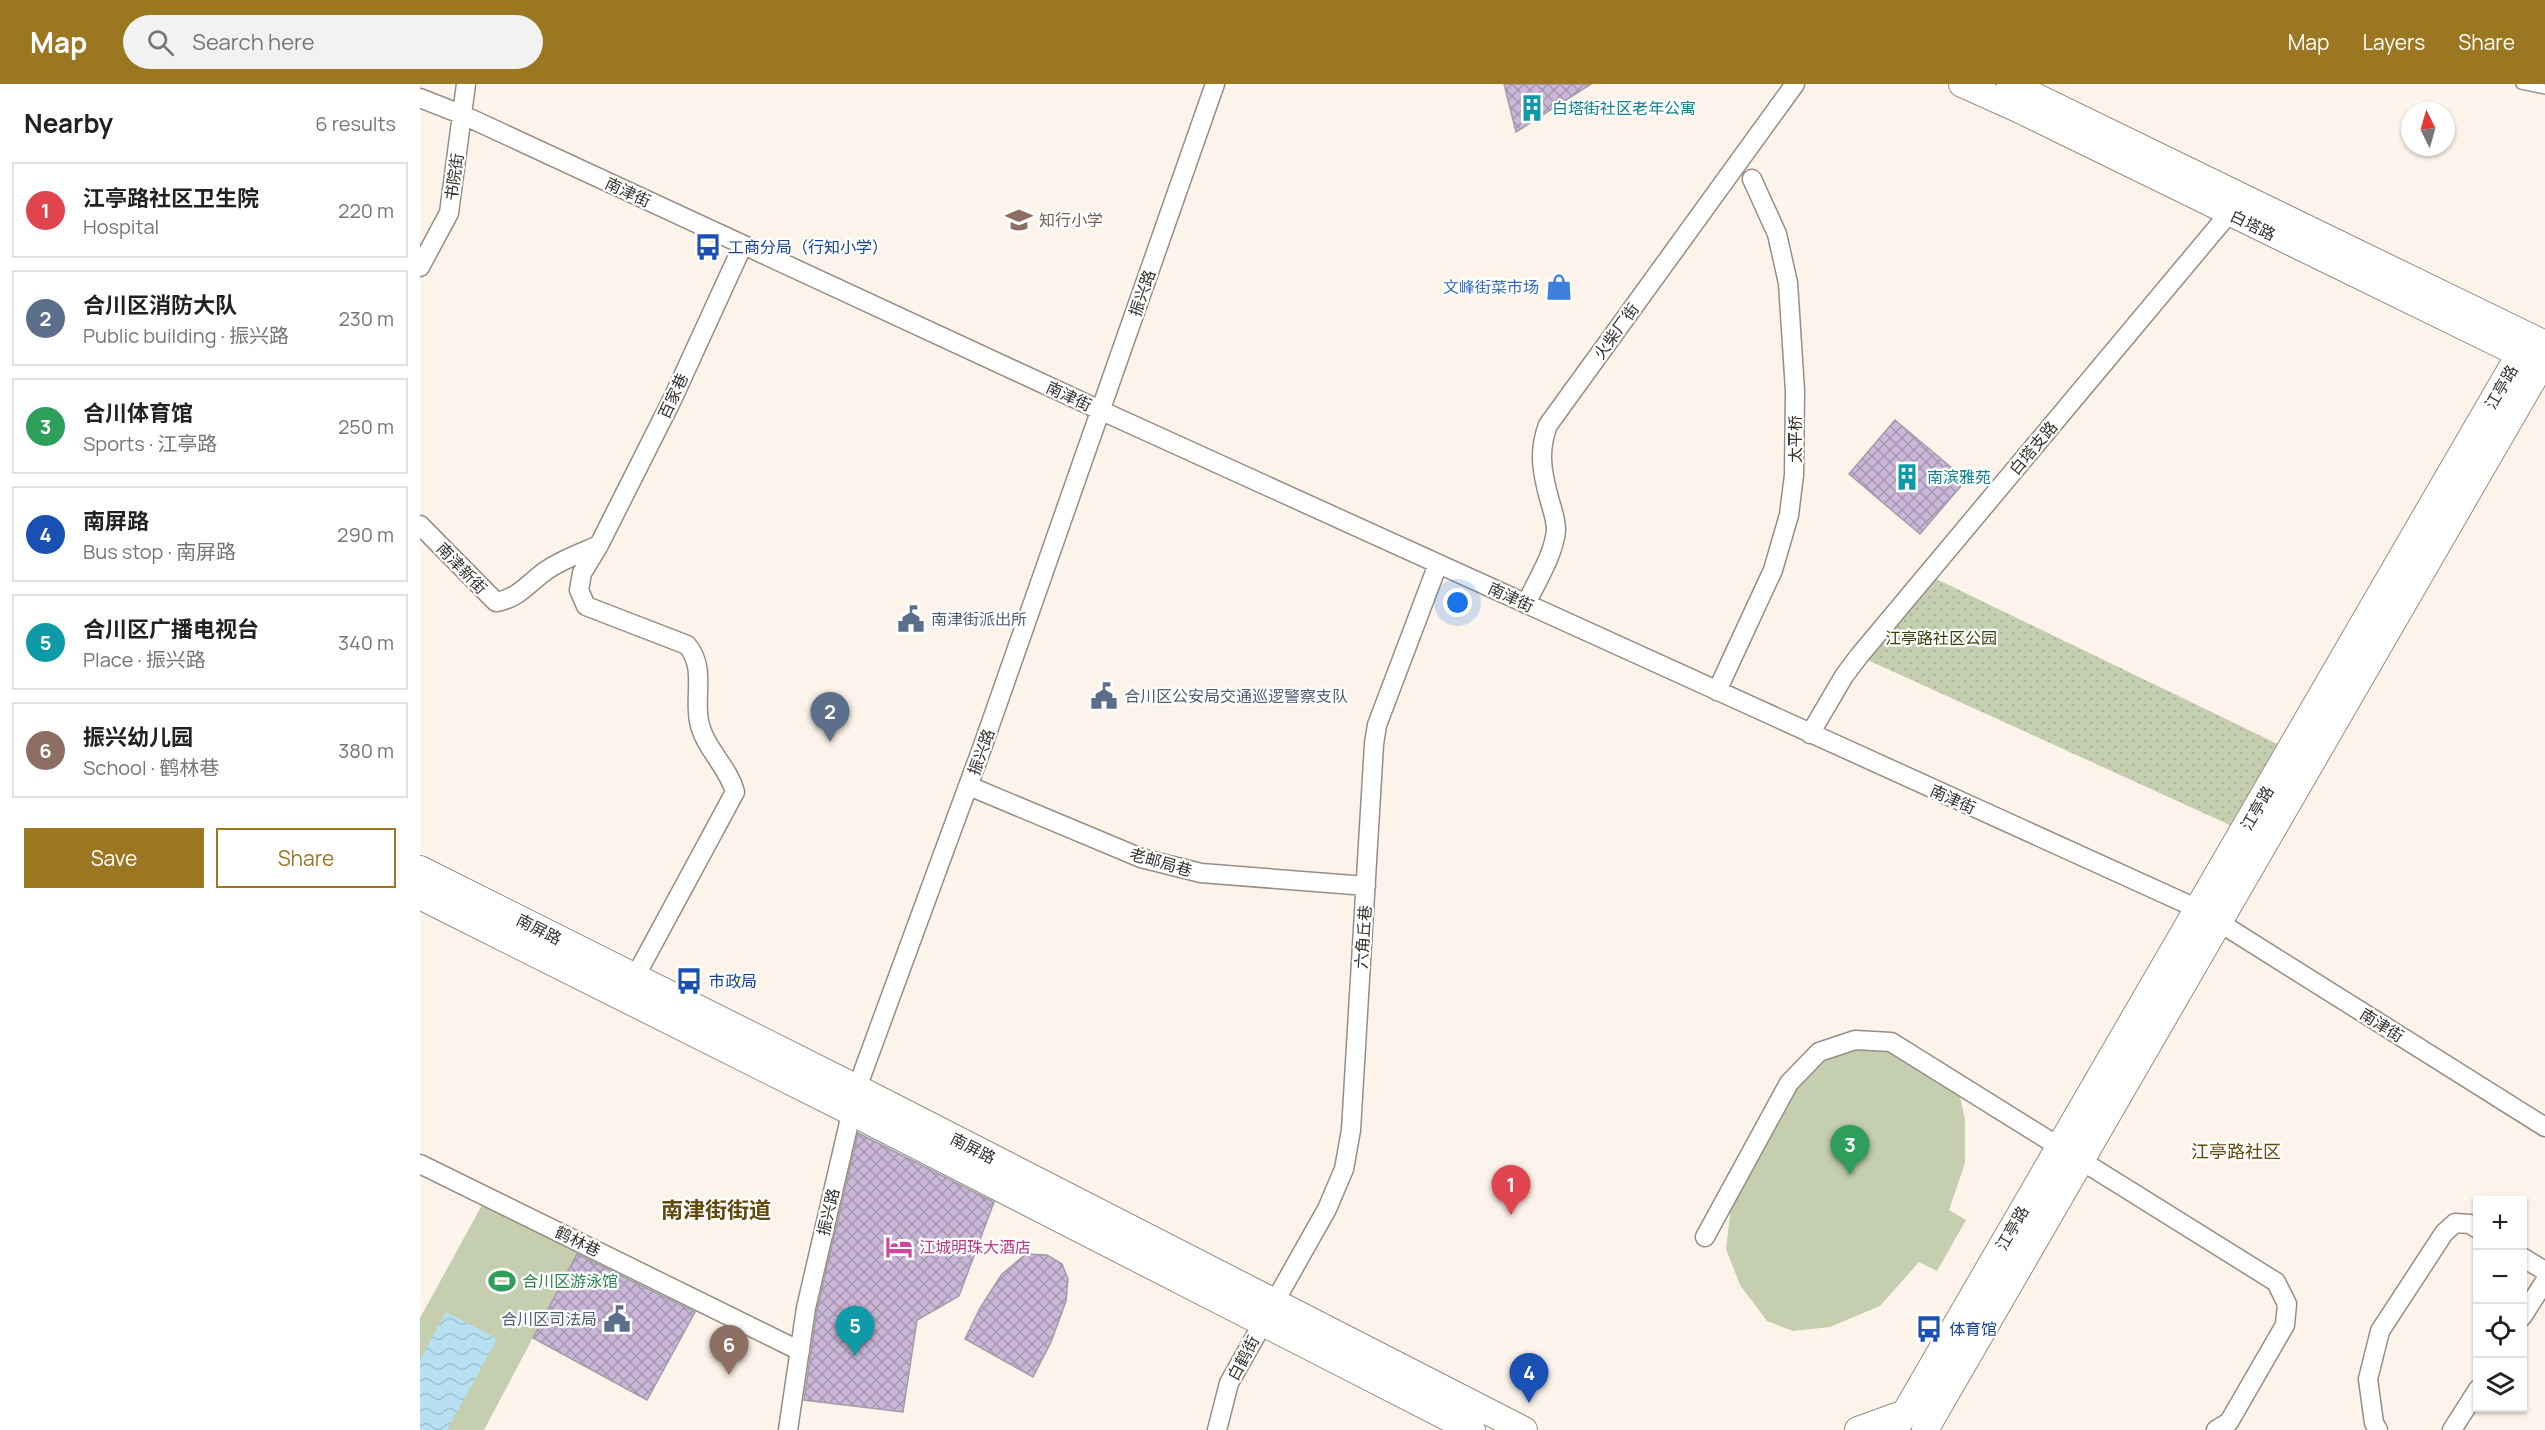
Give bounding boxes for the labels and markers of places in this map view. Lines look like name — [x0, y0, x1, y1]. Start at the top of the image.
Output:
building icon: 白塔街社区老年公寓 — [1517, 93, 1547, 123]
place label: 白塔街社区老年公寓 — [1552, 97, 1696, 119]
school or university icon: 知行小学 — [1004, 205, 1034, 235]
place label: 知行小学 — [1039, 209, 1103, 231]
bus stop icon: 工商分局（行知小学） — [693, 232, 723, 262]
place label: 工商分局（行知小学） — [728, 236, 888, 258]
shop icon: 文峰街菜市场 — [1544, 272, 1574, 302]
place label: 文峰街菜市场 — [1443, 276, 1539, 298]
building icon: 南滨雅苑 — [1892, 462, 1922, 492]
place label: 南滨雅苑 — [1927, 466, 1991, 488]
public building icon: 南津街派出所 — [896, 604, 926, 634]
place label: 南津街派出所 — [931, 608, 1027, 630]
public building icon: 合川区公安局交通巡逻警察支队 — [1089, 681, 1119, 711]
place label: 合川区公安局交通巡逻警察支队 — [1124, 685, 1348, 707]
pin: 2 — [810, 692, 850, 742]
bus stop icon: 市政局 — [674, 966, 704, 996]
place label: 市政局 — [709, 970, 757, 992]
pin: 3 — [1830, 1126, 1870, 1175]
pin: 1 — [1492, 1166, 1530, 1215]
hotel icon: 江城明珠大酒店 — [884, 1232, 914, 1262]
place label: 江城明珠大酒店 — [919, 1236, 1031, 1258]
sports icon: 合川区游泳馆 — [487, 1266, 517, 1296]
place label: 合川区游泳馆 — [522, 1270, 618, 1292]
public building icon: 合川区司法局 — [602, 1304, 632, 1334]
pin: 5 — [836, 1306, 874, 1356]
place label: 合川区司法局 — [501, 1308, 597, 1330]
bus stop icon: 体育馆 — [1914, 1314, 1944, 1344]
place label: 体育馆 — [1949, 1318, 1997, 1340]
pin: 6 — [710, 1326, 748, 1375]
pin: 4 — [1510, 1354, 1548, 1403]

